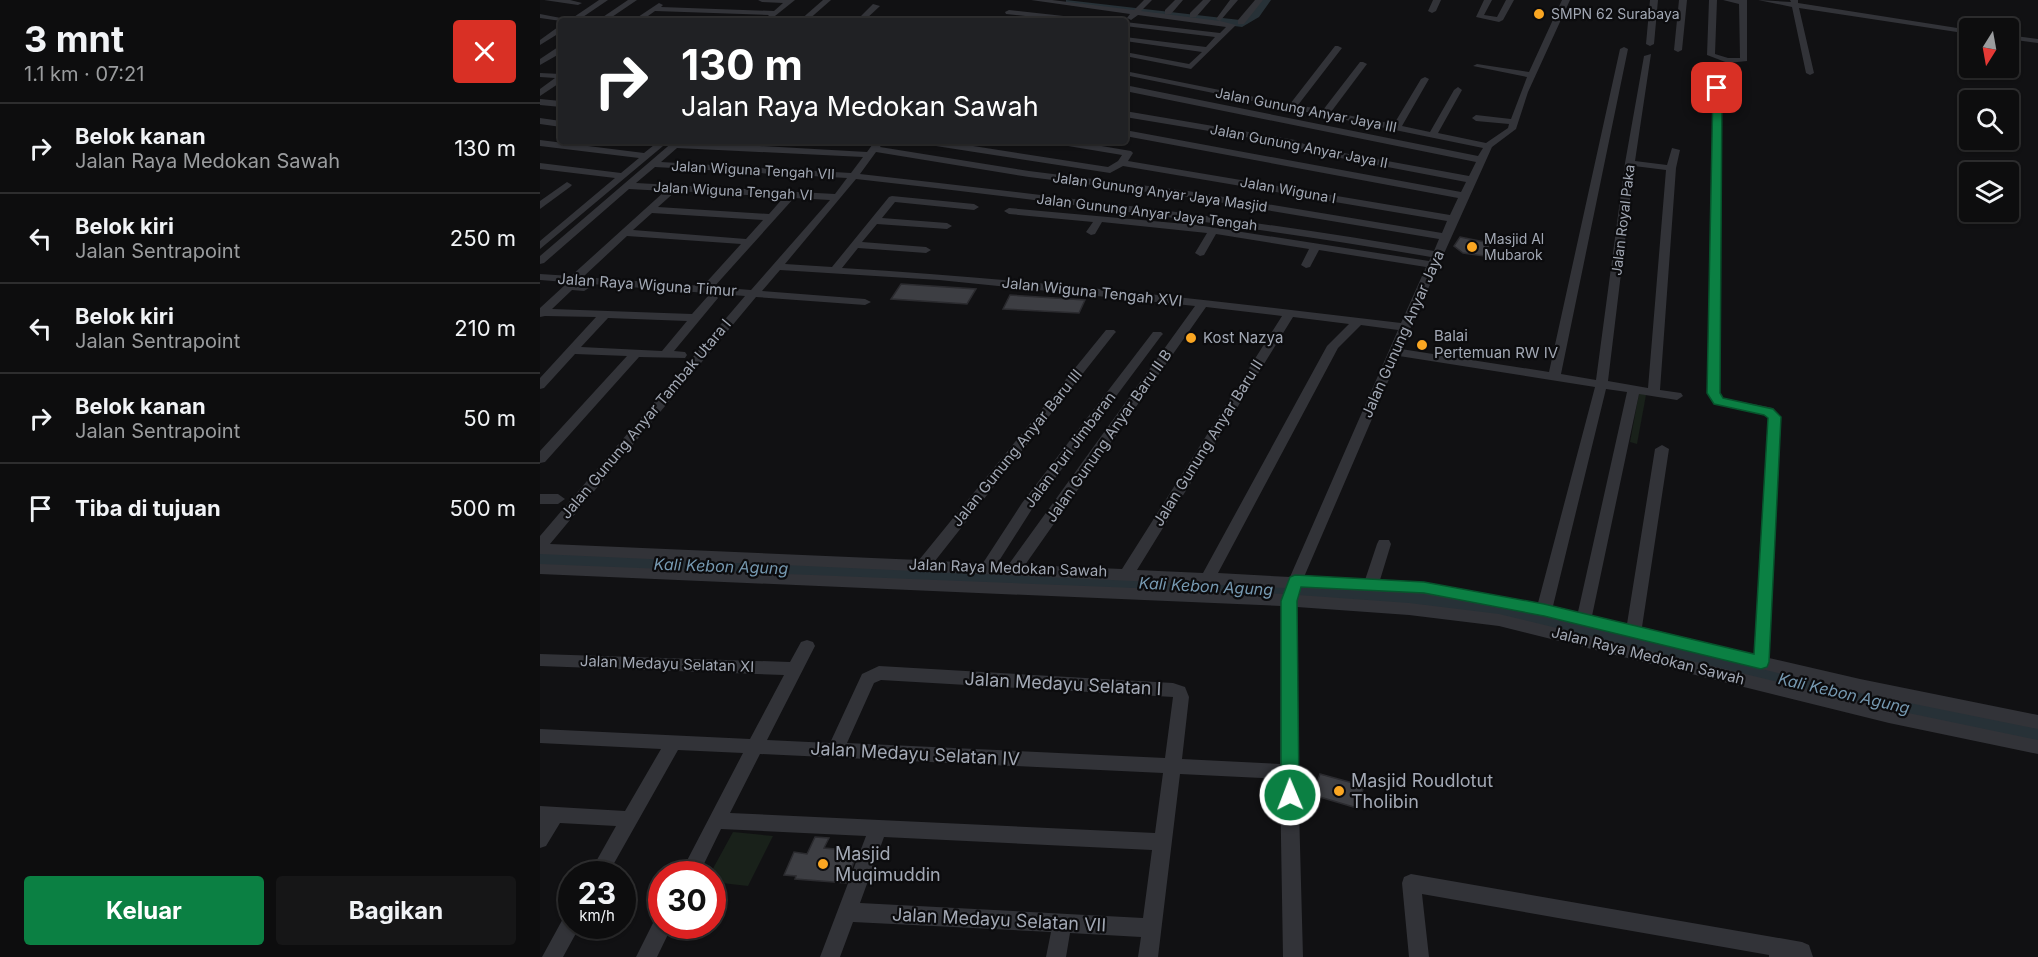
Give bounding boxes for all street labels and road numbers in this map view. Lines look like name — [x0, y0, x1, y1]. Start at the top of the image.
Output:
street label: Jalan Gunung Anyar Jaya III — [1214, 84, 1398, 135]
street label: Jalan Gunung Anyar Jaya II — [1209, 120, 1389, 171]
street label: Jalan Wiguna Tengah VII — [671, 157, 835, 182]
street label: Jalan Royal Paka — [1607, 164, 1638, 276]
street label: Jalan Gunung Anyar Jaya Masjid — [1052, 168, 1268, 215]
street label: Jalan Wiguna I — [1239, 173, 1337, 206]
street label: Jalan Wiguna Tengah VI — [653, 178, 813, 203]
street label: Jalan Gunung Anyar Jaya Tengah — [1036, 190, 1258, 233]
street label: Jalan Gunung Anyar Jaya — [1357, 247, 1448, 421]
street label: Jalan Raya Wiguna Timur — [557, 269, 738, 300]
street label: Jalan Wiguna Tengah XVI — [1001, 273, 1183, 310]
street label: Jalan Gunung Anyar Tambak Utara I — [556, 315, 735, 522]
street label: Jalan Gunung Anyar Baru II B — [1041, 346, 1176, 526]
street label: Jalan Gunung Anyar Baru II — [1148, 356, 1267, 530]
street label: Jalan Gunung Anyar Baru III — [947, 365, 1086, 530]
street label: Jalan Puri Jimbaran — [1020, 388, 1119, 511]
street label: Jalan Raya Medokan Sawah — [908, 555, 1108, 580]
street label: Jalan Raya Medokan Sawah — [1549, 622, 1747, 689]
street label: Jalan Medayu Selatan XI — [579, 651, 755, 676]
street label: Jalan Medayu Selatan I — [964, 668, 1162, 699]
street label: Jalan Medayu Selatan IV — [810, 738, 1020, 769]
street label: Jalan Medayu Selatan VII — [891, 903, 1107, 936]

